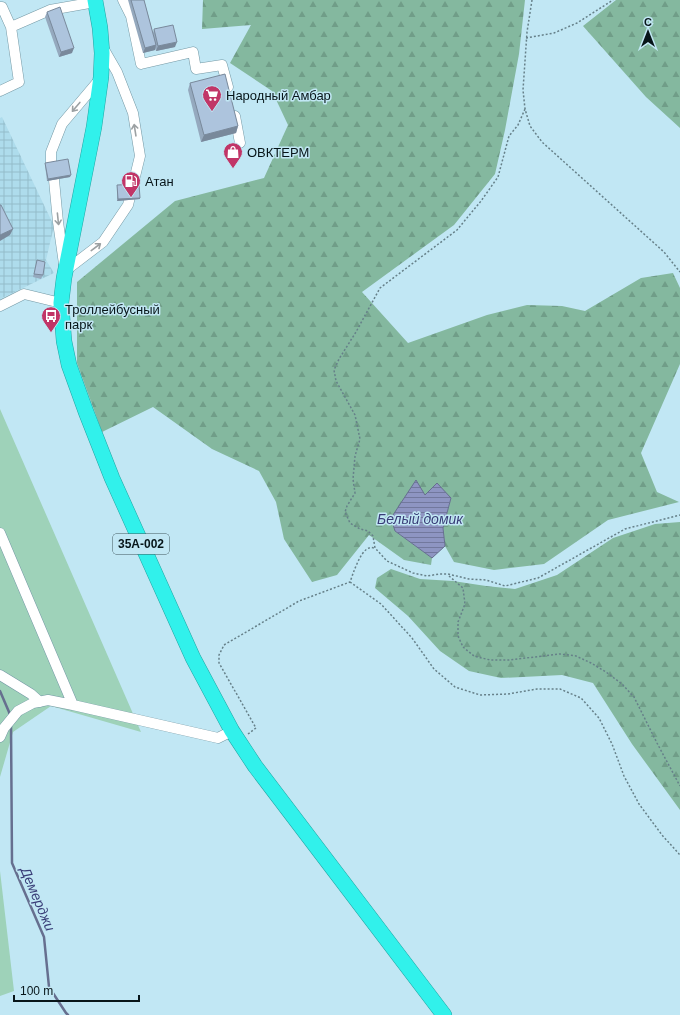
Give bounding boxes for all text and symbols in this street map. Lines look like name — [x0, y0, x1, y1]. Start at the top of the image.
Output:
north arrow — [628, 12, 668, 52]
text: С — [644, 16, 652, 28]
supermarket icon: Народный Амбар — [201, 84, 223, 112]
place label: Народный Амбар — [226, 88, 331, 103]
one-way arrow — [71, 102, 80, 112]
one-way arrow — [131, 124, 139, 137]
shop icon: ОВКТЕРМ — [222, 141, 244, 169]
place label: ОВКТЕРМ — [247, 145, 309, 160]
fuel station icon: Атан — [120, 170, 142, 198]
place label: Атан — [145, 174, 174, 189]
one-way arrow — [54, 212, 62, 225]
one-way arrow — [91, 243, 102, 251]
place label: Троллейбусный парк — [65, 302, 160, 332]
bus stop icon: Троллейбусный парк — [40, 305, 62, 333]
water label: Белый домик — [377, 511, 464, 527]
road number: 35А-002 — [113, 534, 169, 554]
water label: Демерджи — [17, 863, 59, 934]
scale bar — [14, 977, 139, 1003]
text: 100 m — [20, 984, 53, 998]

